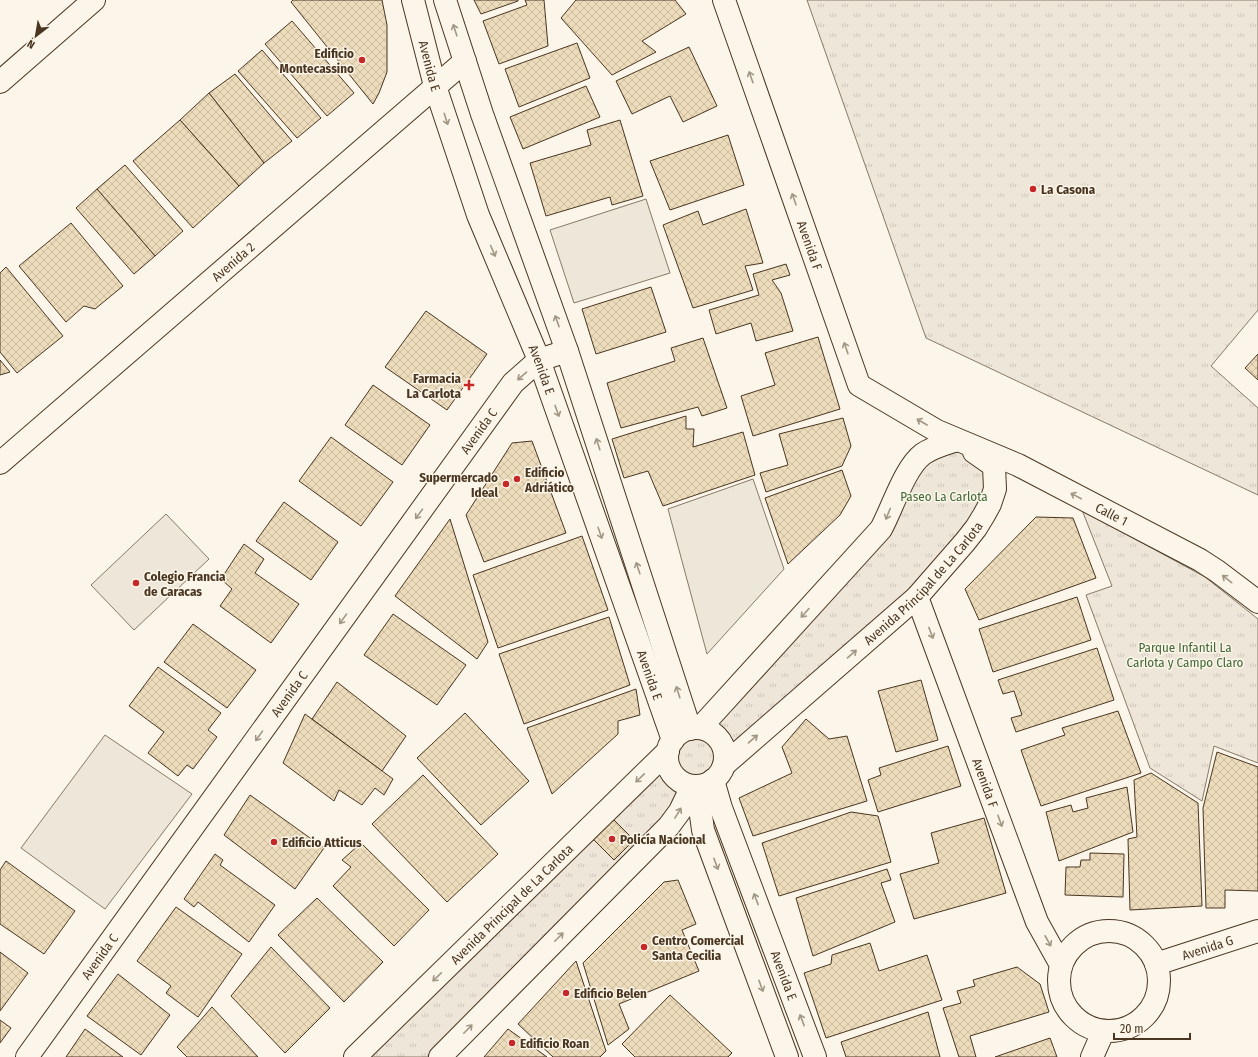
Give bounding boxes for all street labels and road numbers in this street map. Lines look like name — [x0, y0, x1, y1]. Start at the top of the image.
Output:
street label: Avenida E — [416, 39, 443, 93]
street label: Avenida F — [794, 219, 825, 272]
street label: Avenida 2 — [209, 239, 258, 284]
street label: Avenida E — [525, 343, 558, 396]
street label: Avenida C — [458, 405, 500, 457]
street label: Calle 1 — [1093, 500, 1130, 529]
street label: Avenida Principal de La Carlota — [861, 519, 986, 648]
street label: Avenida E — [634, 648, 665, 702]
street label: Avenida C — [268, 668, 311, 719]
street label: Avenida F — [969, 756, 1001, 810]
street label: Avenida Principal de La Carlota — [448, 841, 576, 967]
street label: Avenida C — [79, 931, 121, 982]
street label: Avenida G — [1180, 933, 1235, 963]
street label: Avenida E — [768, 949, 800, 1002]

